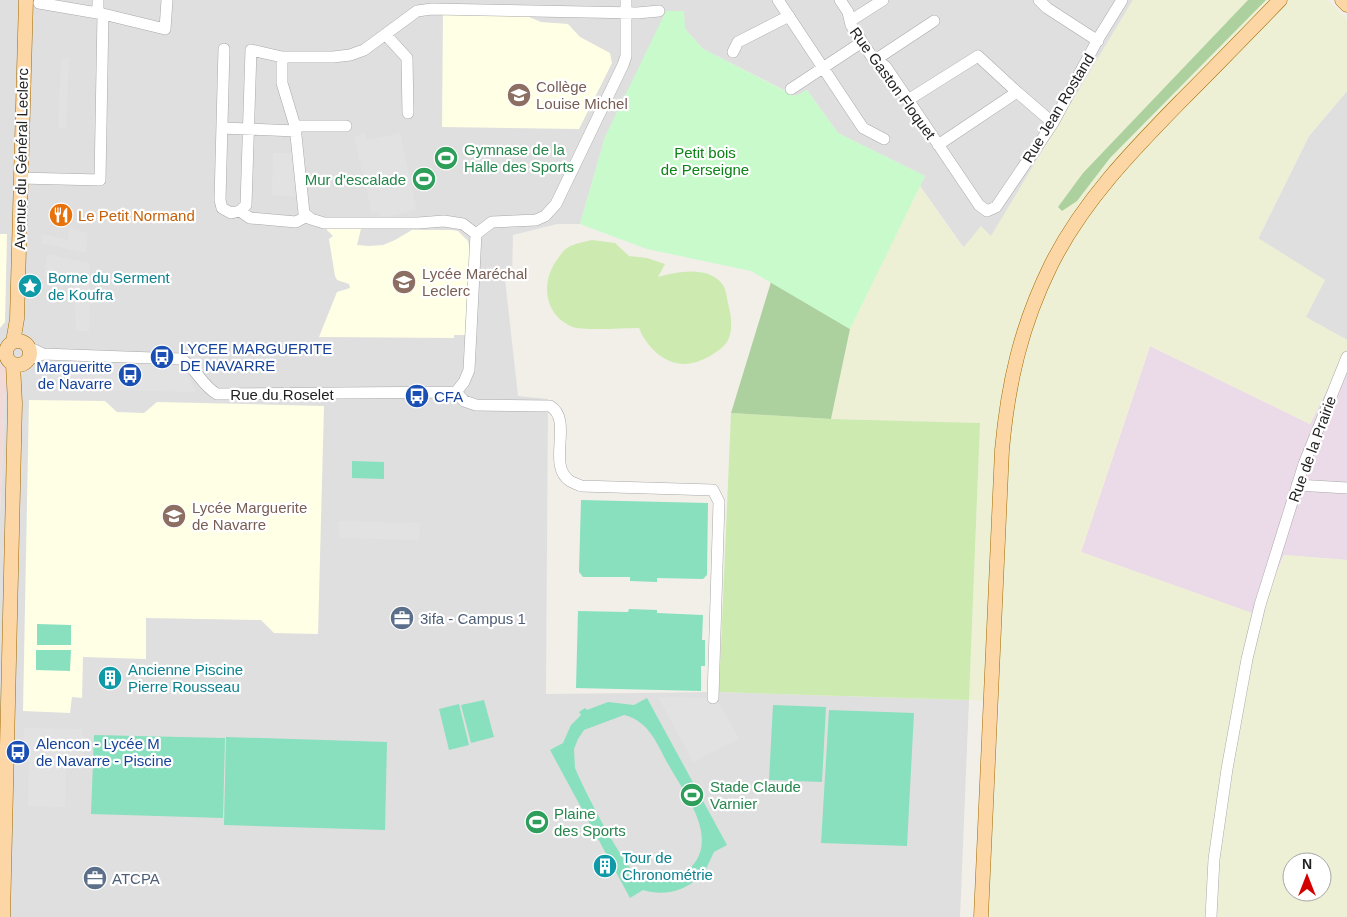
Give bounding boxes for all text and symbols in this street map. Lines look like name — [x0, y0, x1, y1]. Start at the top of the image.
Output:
street label: Rue Gaston Floquet — [847, 24, 940, 143]
street label: Rue Jean Rostand — [1019, 50, 1097, 166]
street label: Avenue du Général Leclerc — [11, 68, 31, 250]
place label: Collège Louise Michel — [536, 78, 628, 112]
school or university icon: Collège Louise Michel — [506, 82, 532, 108]
place label: Gymnase de la Halle des Sports — [464, 141, 574, 175]
park label: Petit bois de Perseigne — [661, 144, 749, 178]
sports icon: Gymnase de la Halle des Sports — [433, 145, 459, 171]
sports icon: Mur d'escalade — [411, 166, 437, 192]
place label: Mur d'escalade — [305, 171, 406, 188]
restaurant icon: Le Petit Normand — [48, 202, 74, 228]
place label: Le Petit Normand — [78, 207, 195, 224]
place label: Lycée Maréchal Leclerc — [422, 265, 527, 299]
place label: Borne du Serment de Koufra — [48, 269, 171, 303]
school or university icon: Lycée Maréchal Leclerc — [391, 269, 417, 295]
place icon: Borne du Serment de Koufra — [17, 273, 43, 299]
place label: LYCEE MARGUERITE DE NAVARRE — [180, 340, 332, 374]
bus stop icon: LYCEE MARGUERITE DE NAVARRE — [149, 344, 175, 370]
place label: Margueritte de Navarre — [36, 358, 112, 392]
bus stop icon: Margueritte de Navarre — [117, 362, 143, 388]
bus stop icon: CFA — [404, 383, 430, 409]
street label: Rue du Roselet — [230, 386, 335, 403]
place label: CFA — [434, 388, 463, 405]
street label: Rue de la Prairie — [1285, 394, 1339, 504]
place label: Lycée Marguerite de Navarre — [192, 499, 307, 533]
school or university icon: Lycée Marguerite de Navarre — [161, 503, 187, 529]
office icon: 3ifa - Campus 1 — [389, 605, 415, 631]
place label: 3ifa - Campus 1 — [420, 610, 526, 627]
place label: Ancienne Piscine Pierre Rousseau — [128, 661, 243, 695]
building icon: Ancienne Piscine Pierre Rousseau — [97, 665, 123, 691]
place label: Alencon - Lycée M de Navarre - Piscine — [36, 735, 172, 769]
bus stop icon: Alencon - Lycée M de Navarre - Piscine — [5, 739, 31, 765]
place label: Stade Claude Varnier — [710, 778, 801, 812]
sports icon: Stade Claude Varnier — [679, 782, 705, 808]
place label: Plaine des Sports — [554, 805, 626, 839]
sports icon: Plaine des Sports — [524, 809, 550, 835]
place label: Tour de Chronométrie — [622, 849, 713, 883]
north arrow — [1282, 852, 1332, 902]
building icon: Tour de Chronométrie — [592, 853, 618, 879]
text: N — [1302, 856, 1312, 872]
office icon: ATCPA — [82, 865, 108, 891]
place label: ATCPA — [112, 870, 160, 887]

